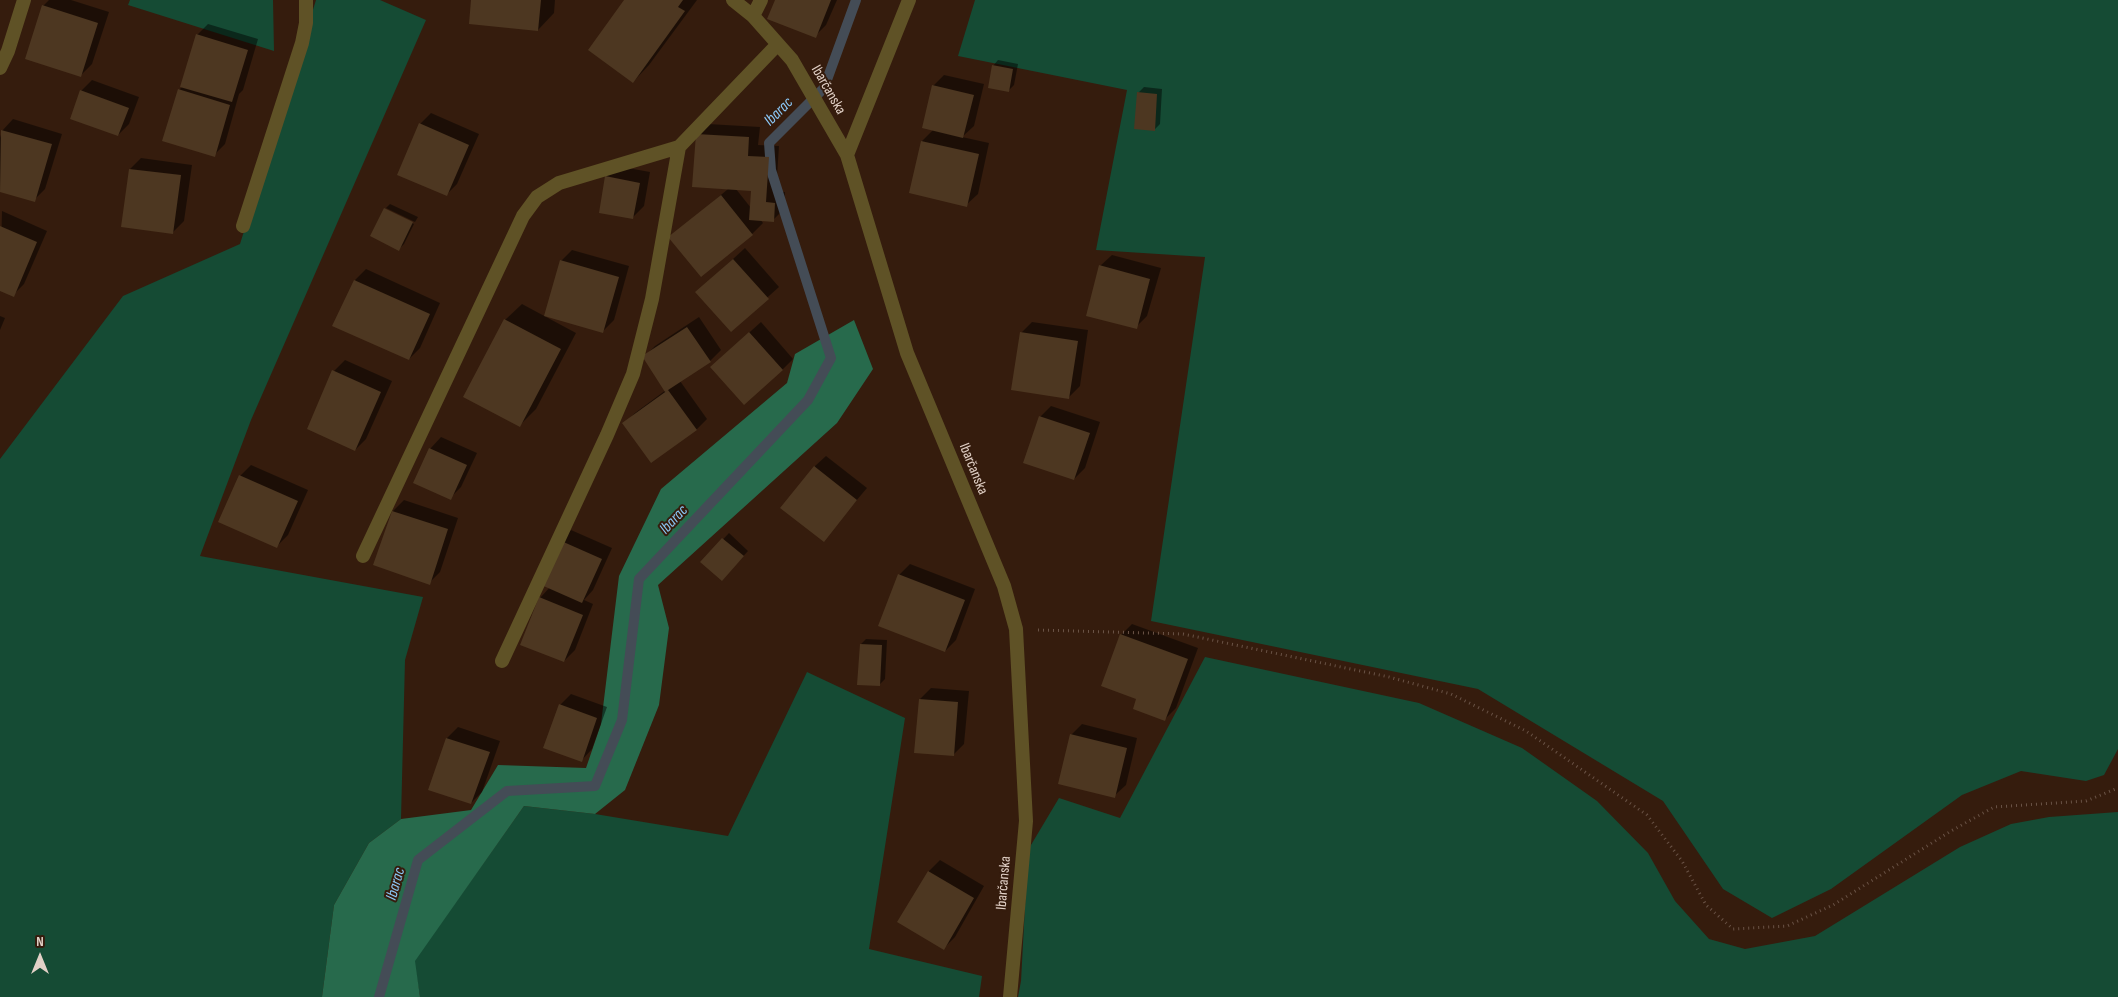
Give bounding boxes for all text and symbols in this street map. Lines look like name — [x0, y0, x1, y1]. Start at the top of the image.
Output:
street label: Ibarčanska — [807, 62, 849, 118]
water label: Ibarac — [760, 93, 798, 131]
street label: Ibarčanska — [955, 441, 991, 497]
water label: Ibarac — [656, 501, 692, 539]
street label: Ibarčanska — [993, 855, 1015, 911]
water label: Ibarac — [382, 865, 410, 903]
north arrow — [15, 932, 65, 982]
text: N — [36, 933, 44, 950]

